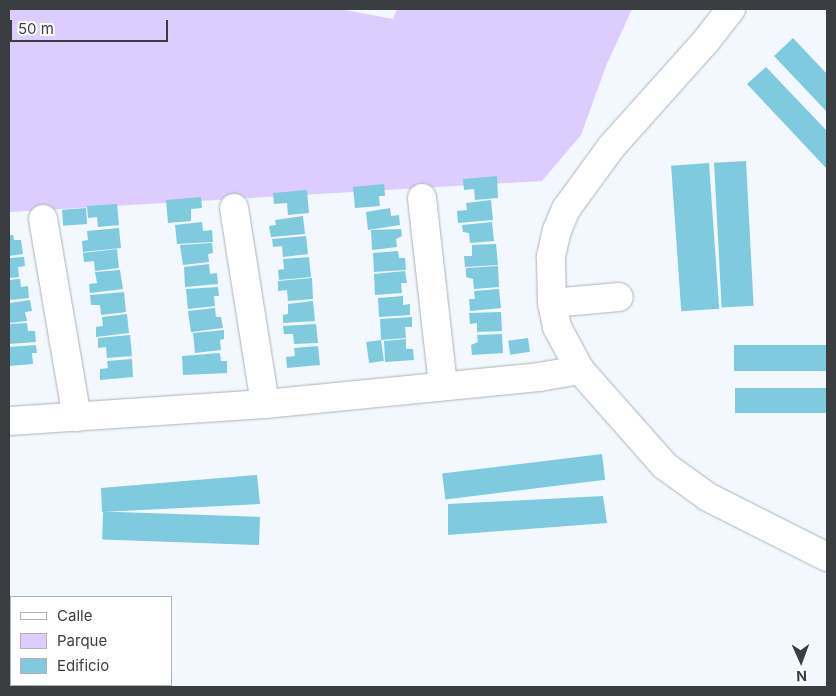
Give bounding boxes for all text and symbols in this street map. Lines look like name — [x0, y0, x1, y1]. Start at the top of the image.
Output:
scale bar — [12, 10, 170, 42]
text: 50 m — [18, 19, 54, 38]
legend — [10, 596, 172, 686]
text: Calle — [57, 606, 92, 625]
text: Parque — [57, 631, 107, 650]
north arrow — [776, 636, 826, 686]
text: Edificio — [57, 656, 109, 675]
text: N — [796, 668, 807, 685]

